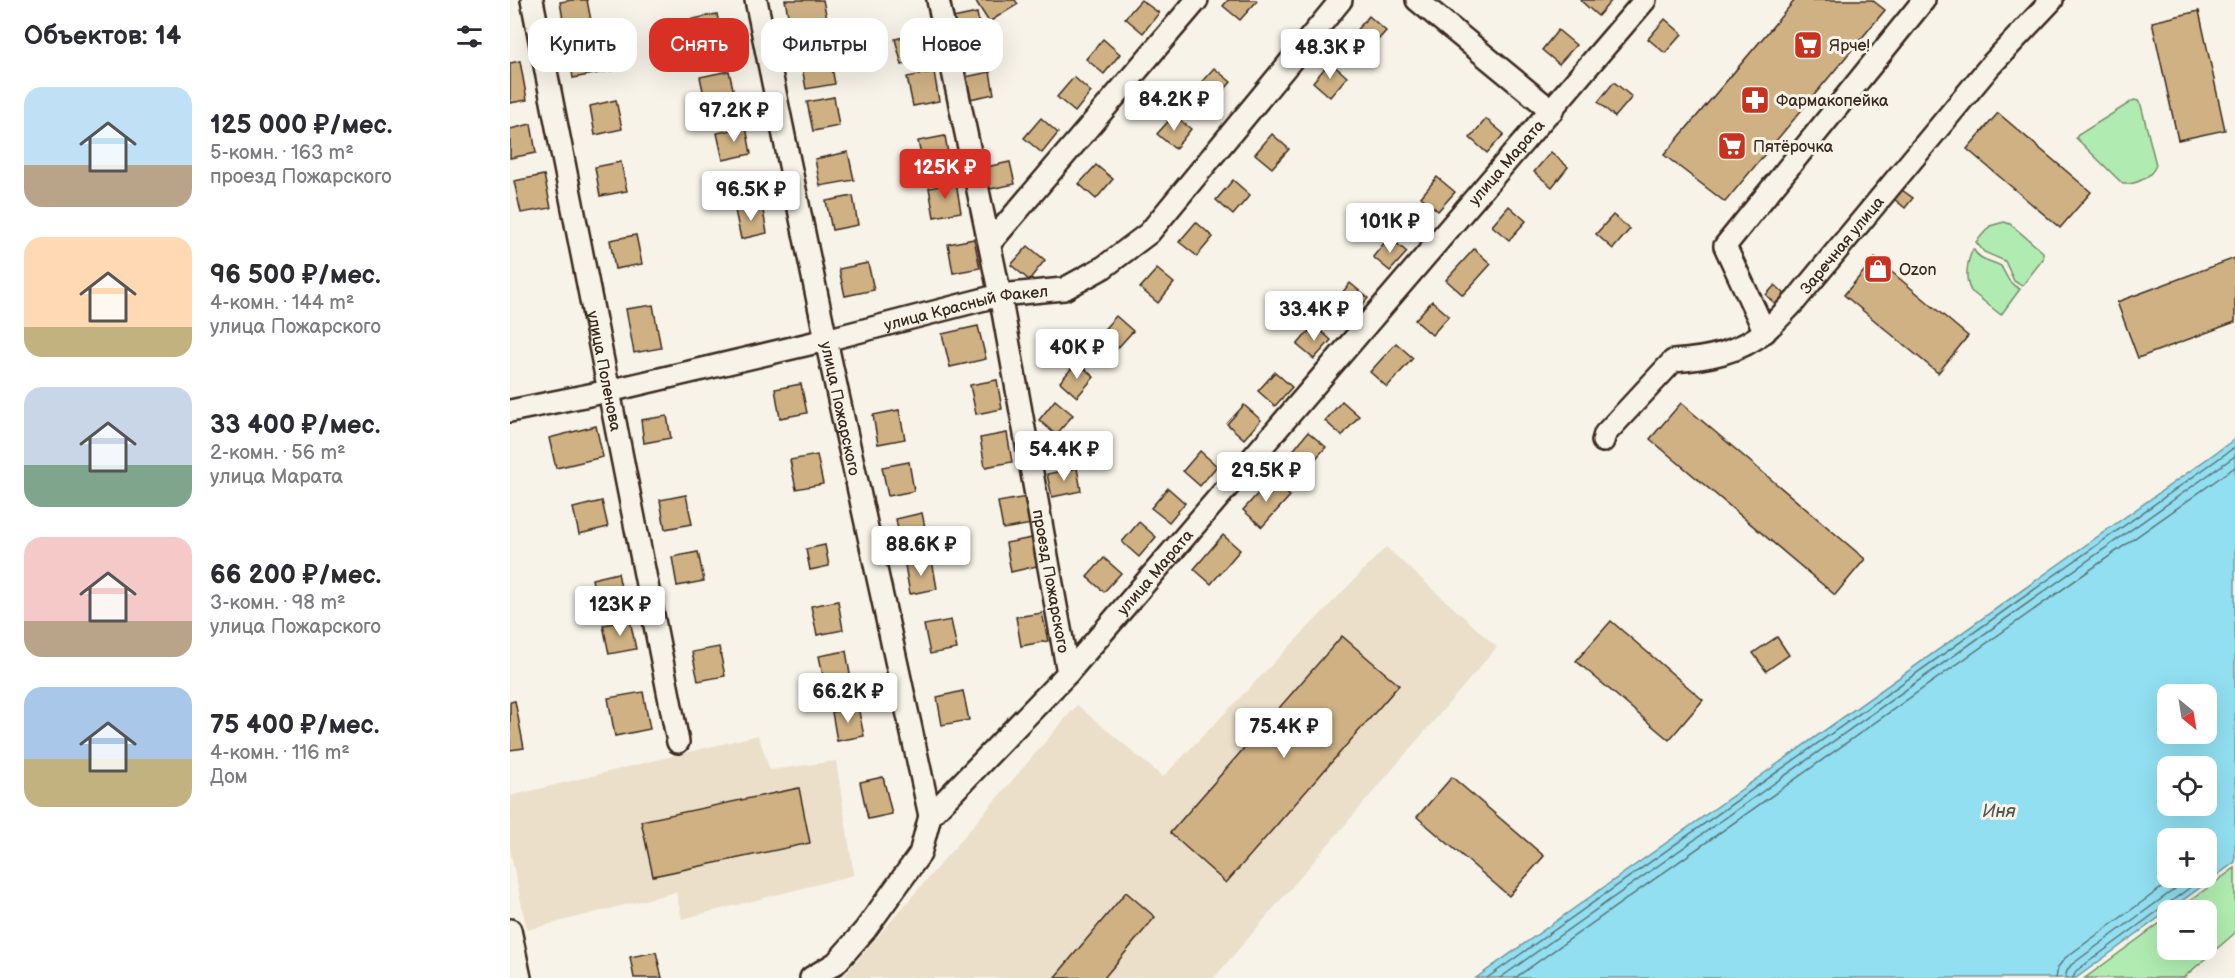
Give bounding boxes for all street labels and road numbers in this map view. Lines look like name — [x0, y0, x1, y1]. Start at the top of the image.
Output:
street label: улица Марата — [1465, 116, 1549, 210]
street label: Заречная улица — [1797, 193, 1889, 298]
street label: улица Красный Факел — [882, 283, 1049, 336]
street label: улица Поленова — [582, 309, 625, 433]
street label: улица Пожарского — [816, 340, 863, 477]
street label: проезд Пожарского — [1028, 508, 1072, 655]
street label: улица Марата — [1114, 526, 1198, 620]

